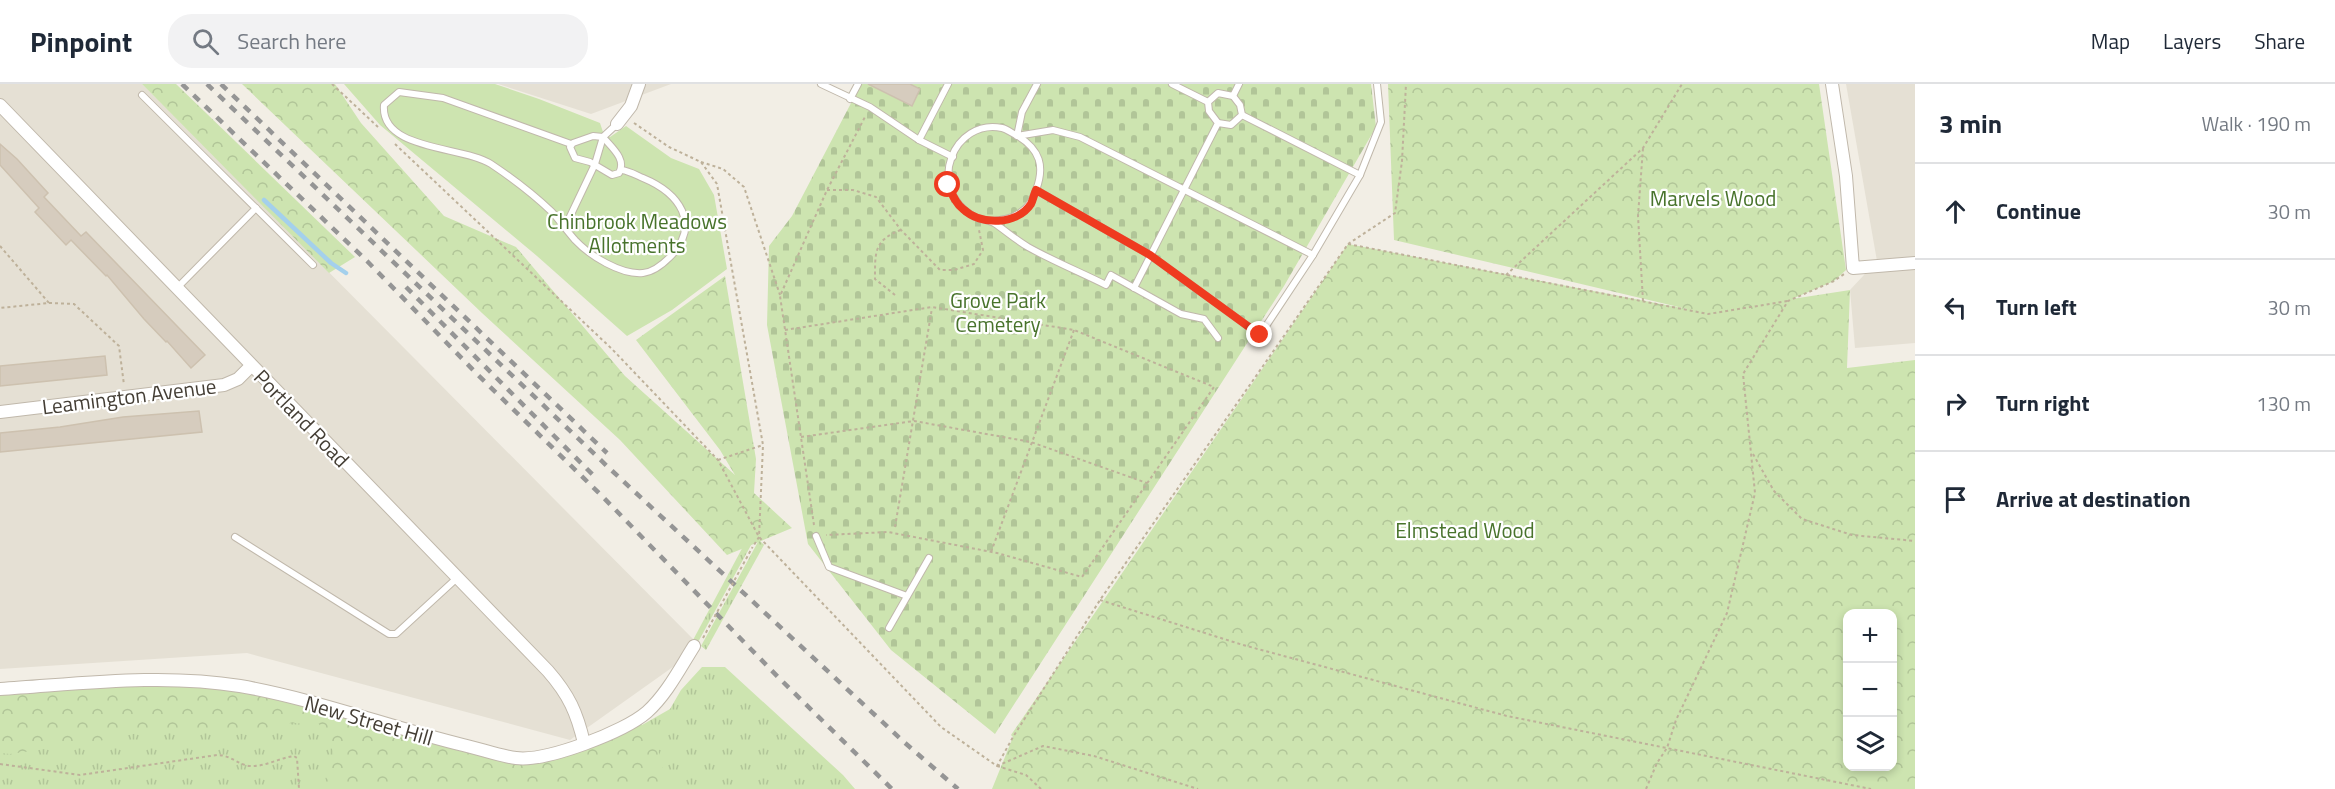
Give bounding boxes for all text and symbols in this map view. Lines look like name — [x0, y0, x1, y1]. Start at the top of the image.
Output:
search box — [168, 14, 588, 68]
text: Pinpoint — [30, 20, 132, 63]
text: Search here — [237, 24, 346, 58]
icon: search — [189, 25, 222, 58]
text: Map — [2091, 25, 2130, 57]
text: Layers — [2163, 25, 2221, 57]
text: Share — [2254, 25, 2305, 57]
text: 3 min — [1939, 104, 2002, 143]
text: Walk · 190 m — [2202, 108, 2311, 139]
route start — [934, 171, 960, 197]
park label: Marvels Wood — [1650, 182, 1776, 214]
text: Continue — [1996, 194, 2081, 228]
icon: ahead — [1939, 195, 1972, 228]
text: 30 m — [2267, 196, 2311, 227]
park label: Chinbrook Meadows Allotments — [547, 205, 727, 261]
park label: Grove Park Cemetery — [950, 284, 1046, 340]
text: Turn left — [1996, 290, 2077, 324]
icon: left — [1939, 291, 1972, 324]
text: 30 m — [2267, 292, 2311, 323]
route end — [1246, 321, 1272, 347]
street label: Portland Road — [247, 362, 357, 474]
street label: Leamington Avenue — [40, 369, 218, 423]
text: Turn right — [1996, 386, 2090, 420]
icon: right — [1939, 387, 1972, 420]
text: 130 m — [2256, 388, 2311, 419]
text: Arrive at destination — [1996, 482, 2191, 516]
icon: arrive — [1939, 483, 1972, 516]
park label: Elmstead Wood — [1395, 514, 1535, 546]
map controls — [1843, 609, 1897, 771]
button: + — [1843, 609, 1897, 663]
button: − — [1843, 663, 1897, 717]
street label: New Street Hill — [301, 686, 437, 754]
button: layers — [1843, 717, 1897, 771]

